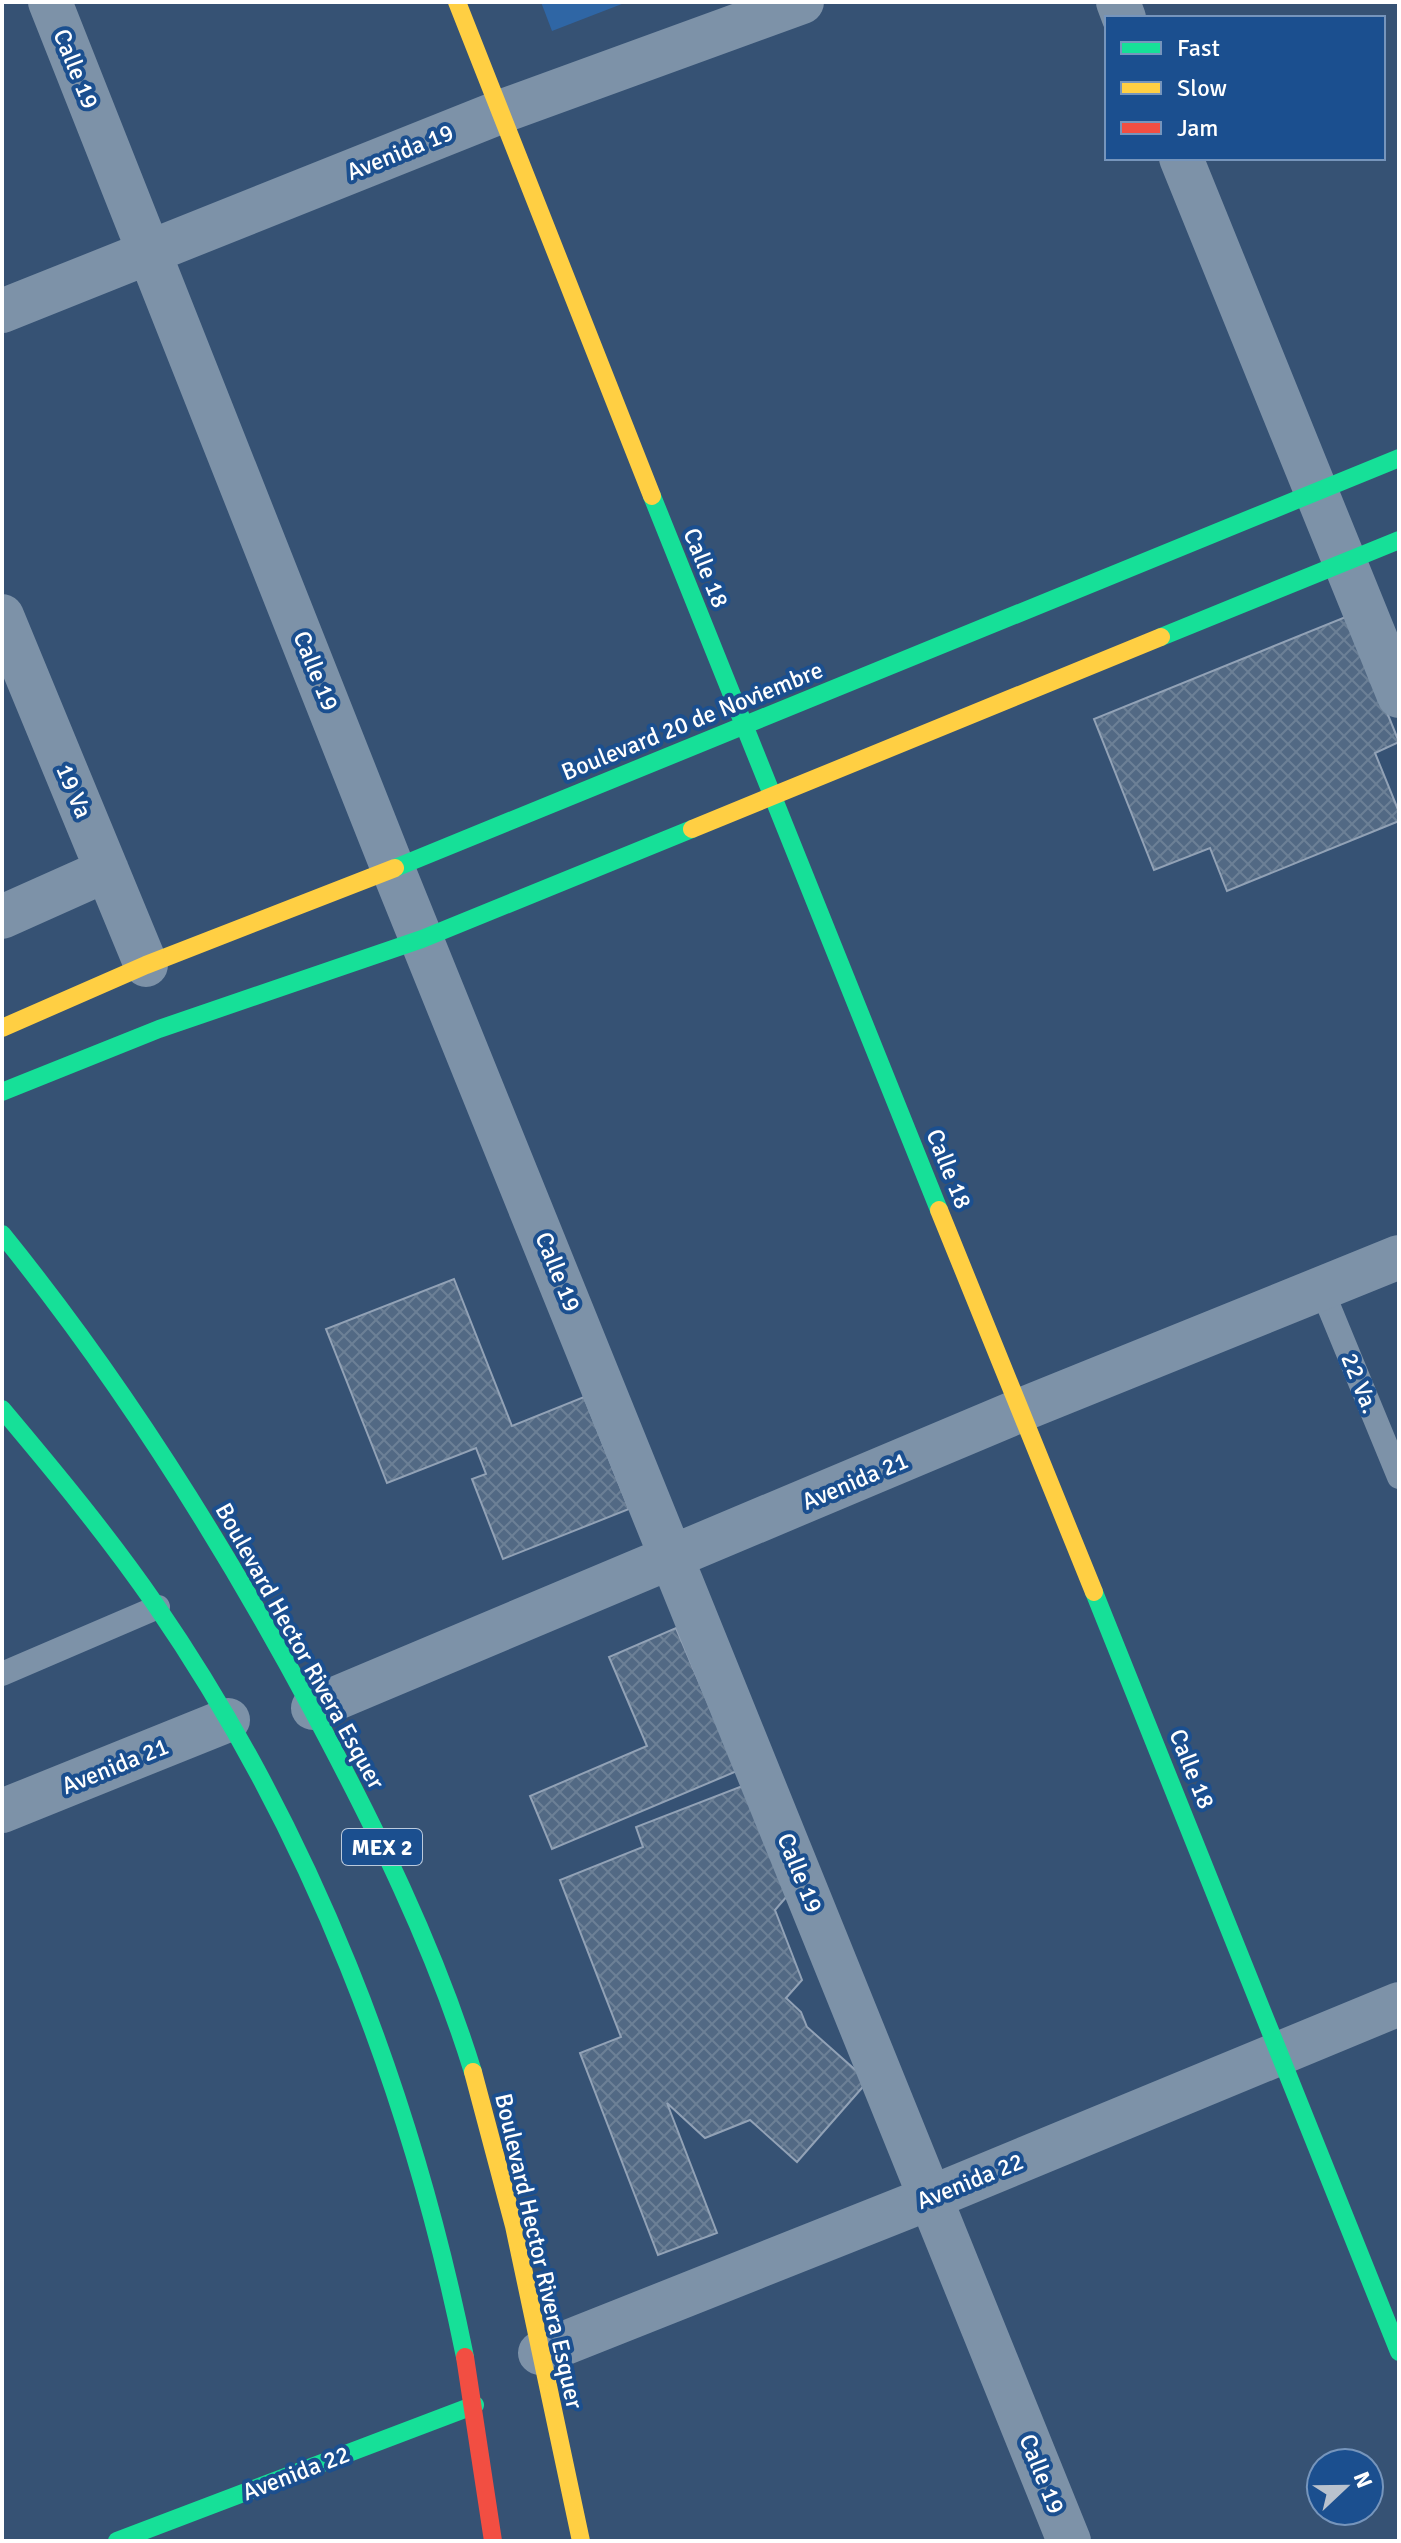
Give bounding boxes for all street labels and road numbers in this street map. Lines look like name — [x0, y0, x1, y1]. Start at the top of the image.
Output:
street label: Calle 19 — [46, 25, 106, 113]
street label: Avenida 19 — [342, 117, 458, 187]
street label: Calle 18 — [676, 524, 736, 612]
street label: Calle 19 — [286, 627, 346, 715]
street label: Boulevard 20 de Noviembre — [557, 655, 827, 787]
street label: 19 Va — [49, 759, 99, 823]
street label: Calle 18 — [919, 1125, 979, 1213]
street label: Calle 19 — [528, 1228, 588, 1316]
street label: 22 Va. — [1334, 1348, 1386, 1418]
street label: Avenida 21 — [797, 1445, 913, 1517]
street label: Boulevard Hector Rivera Esquer — [209, 1498, 391, 1795]
street label: Calle 18 — [1162, 1725, 1222, 1813]
street label: Avenida 21 — [57, 1731, 173, 1801]
road number: MEX 2 — [342, 1829, 422, 1865]
street label: Calle 19 — [770, 1829, 830, 1917]
street label: Boulevard Hector Rivera Esquer — [488, 2090, 590, 2412]
street label: Avenida 22 — [912, 2146, 1028, 2216]
street label: Calle 19 — [1012, 2430, 1072, 2518]
street label: Avenida 22 — [238, 2439, 354, 2507]

